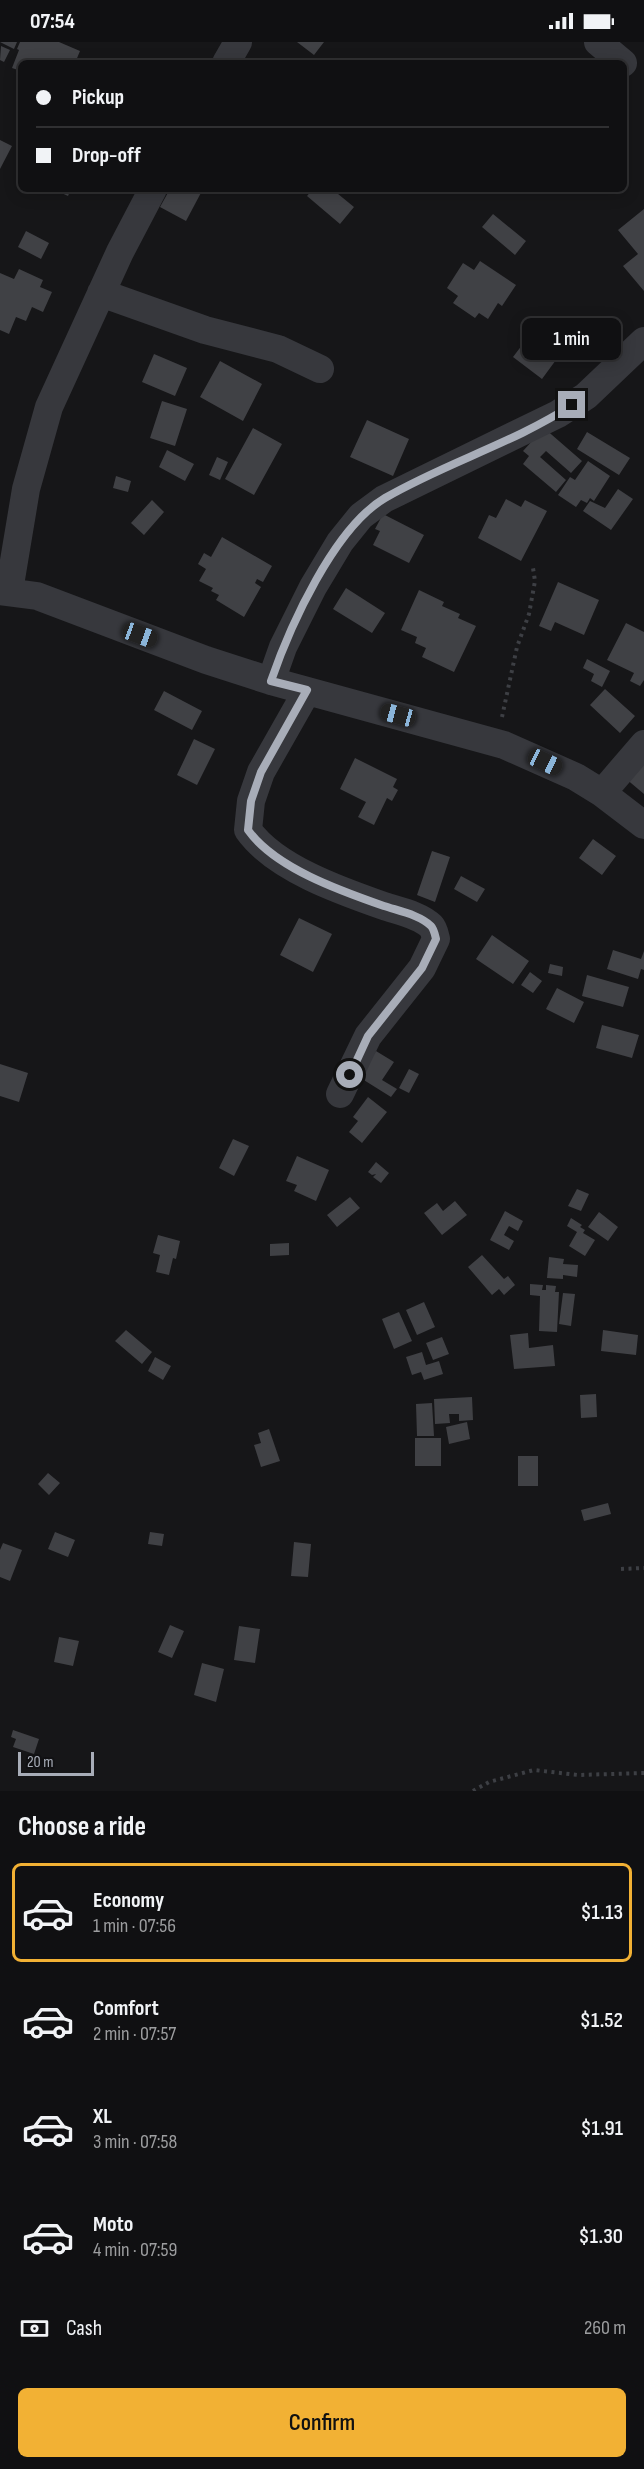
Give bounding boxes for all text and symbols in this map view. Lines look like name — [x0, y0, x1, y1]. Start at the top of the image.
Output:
text: 07:54 — [30, 8, 75, 35]
text: Pickup — [72, 84, 124, 111]
text: Drop-off — [72, 142, 141, 169]
callout: 1 min — [522, 318, 622, 360]
text: 1 min — [553, 327, 590, 351]
route end — [558, 391, 585, 418]
car — [120, 620, 160, 650]
car — [378, 702, 418, 728]
car — [525, 746, 565, 778]
route start — [336, 1061, 363, 1088]
scale bar — [18, 1749, 94, 1776]
text: 20 m — [27, 1753, 54, 1772]
text: Choose a ride — [18, 1811, 146, 1843]
icon: car — [21, 1886, 75, 1940]
text: Economy — [93, 1887, 164, 1914]
text: $1.13 — [580, 1899, 623, 1926]
text: 1 min · 07:56 — [93, 1914, 176, 1938]
icon: car — [21, 1994, 75, 2048]
text: Comfort — [93, 1995, 159, 2022]
text: $1.52 — [580, 2007, 623, 2034]
text: 2 min · 07:57 — [93, 2022, 176, 2046]
icon: car — [21, 2102, 75, 2156]
text: XL — [93, 2103, 112, 2130]
text: $1.91 — [580, 2115, 623, 2142]
text: 3 min · 07:58 — [93, 2130, 177, 2154]
icon: car — [21, 2210, 75, 2264]
text: Moto — [93, 2211, 133, 2238]
text: $1.30 — [579, 2223, 623, 2250]
text: 4 min · 07:59 — [93, 2238, 177, 2262]
icon: cash — [18, 2312, 51, 2345]
text: Cash — [66, 2315, 102, 2342]
text: 260 m — [584, 2316, 626, 2340]
button: Confirm — [18, 2388, 626, 2457]

